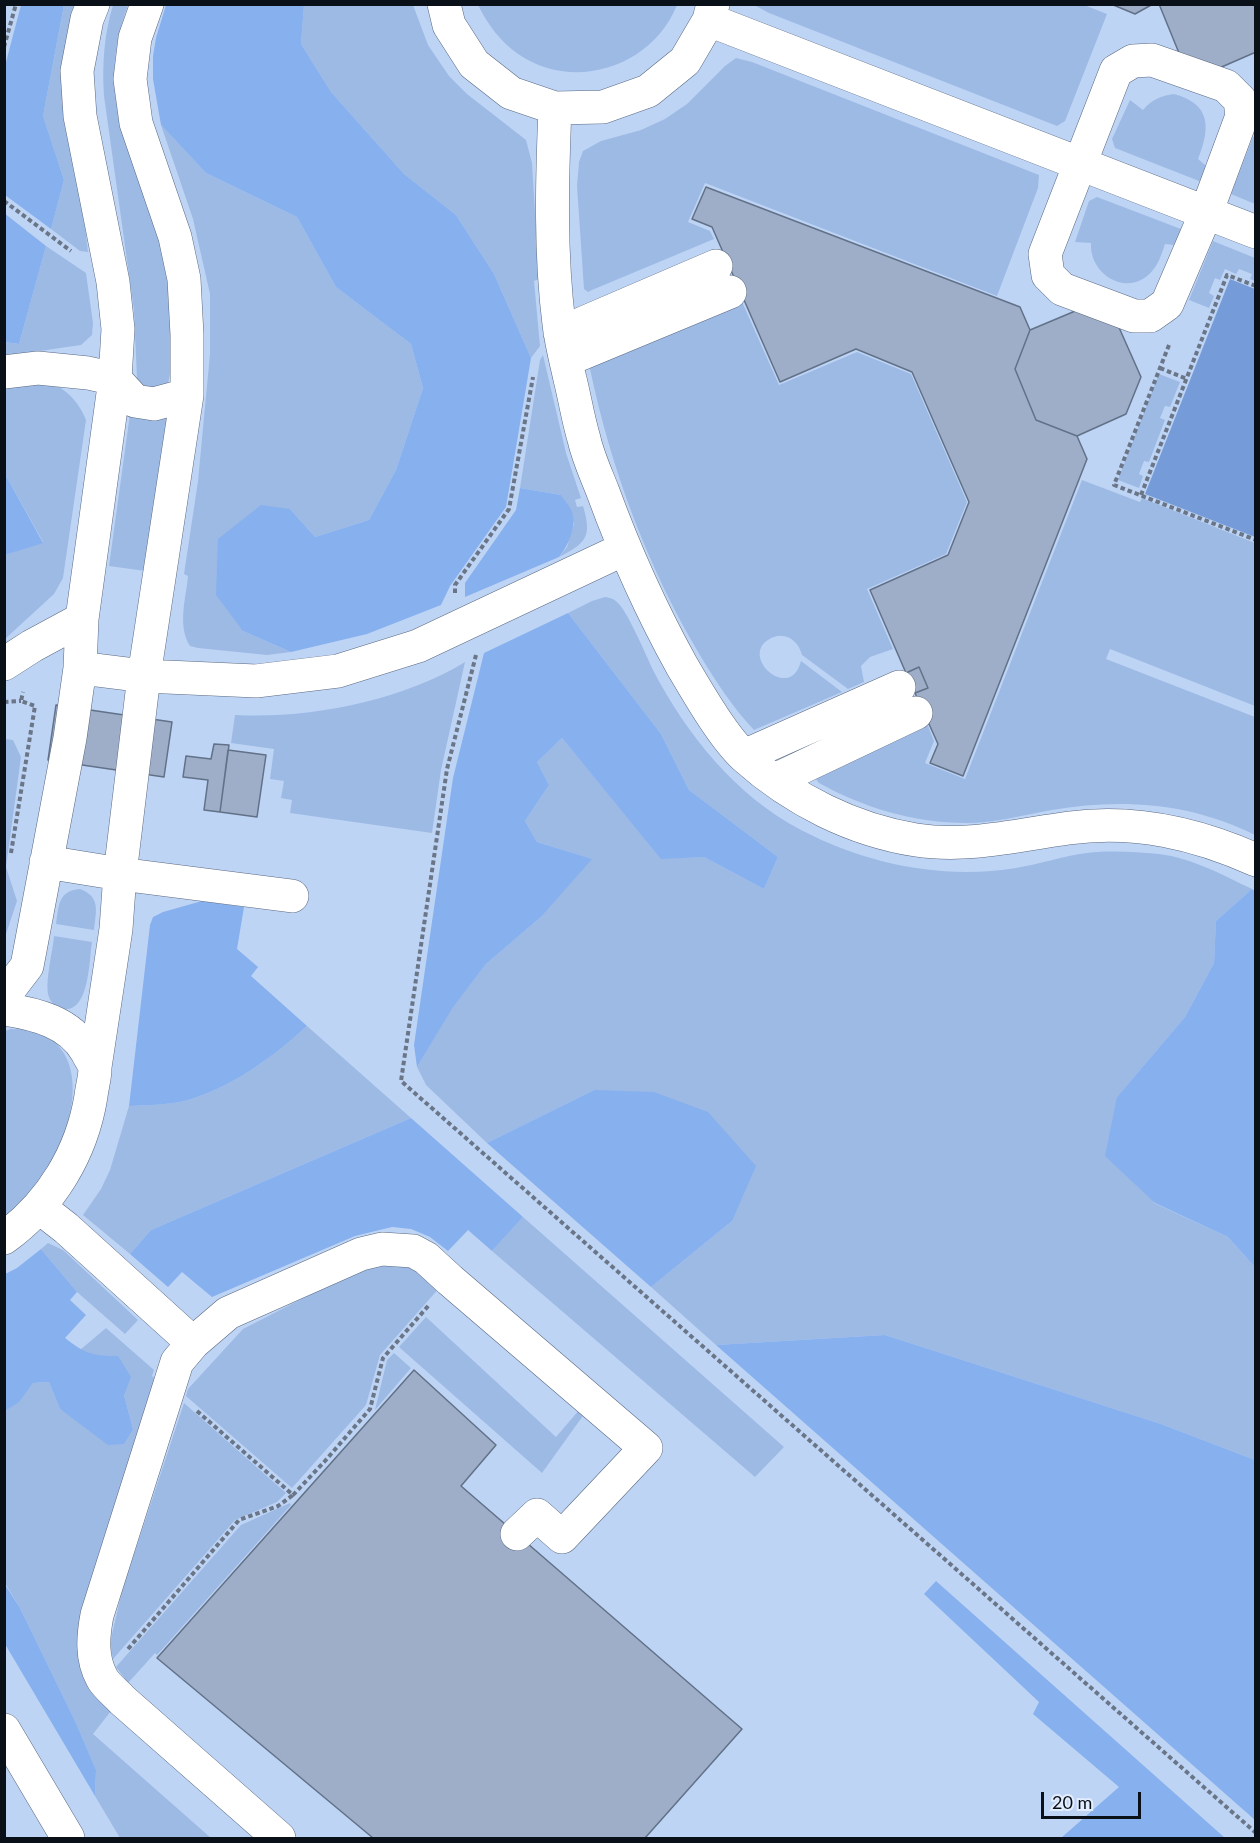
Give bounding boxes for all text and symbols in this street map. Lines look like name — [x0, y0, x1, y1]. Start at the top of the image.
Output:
scale bar — [1044, 1780, 1144, 1818]
text: 20 m — [1052, 1791, 1092, 1813]

